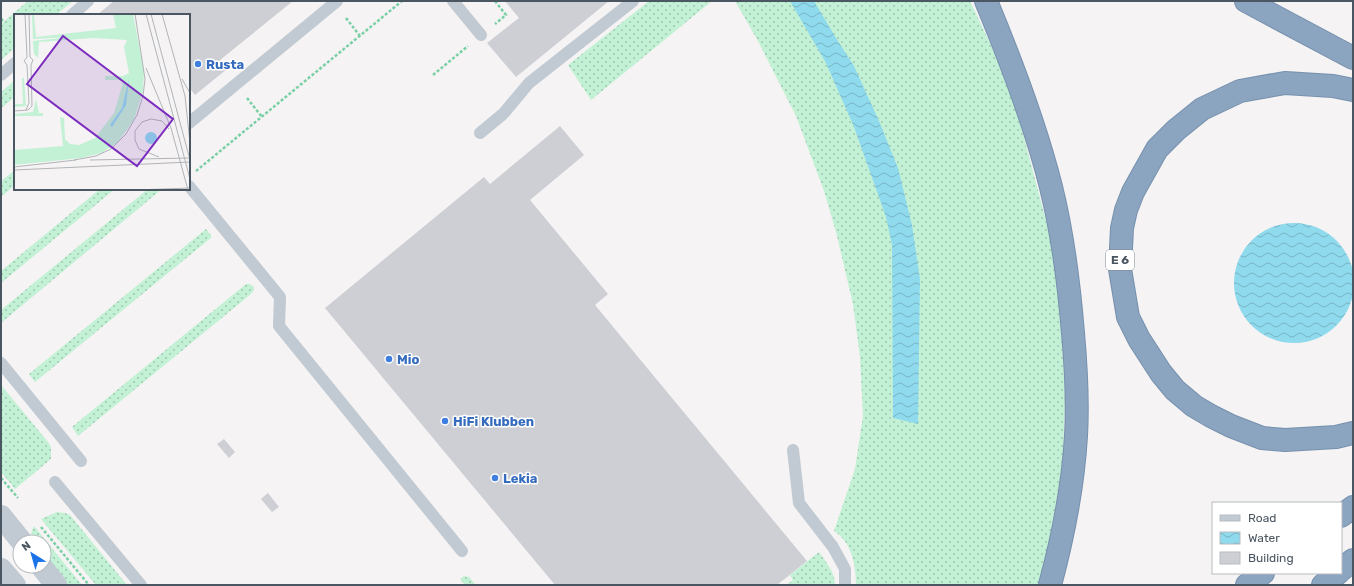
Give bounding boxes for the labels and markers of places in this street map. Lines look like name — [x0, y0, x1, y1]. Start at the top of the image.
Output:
place label: Rusta — [206, 57, 244, 72]
marker: Rusta — [193, 59, 203, 69]
place label: Mio — [397, 352, 419, 367]
marker: Mio — [384, 354, 394, 364]
place label: HiFi Klubben — [453, 414, 534, 429]
marker: HiFi Klubben — [440, 416, 450, 426]
place label: Lekia — [503, 471, 537, 486]
marker: Lekia — [490, 473, 500, 483]

